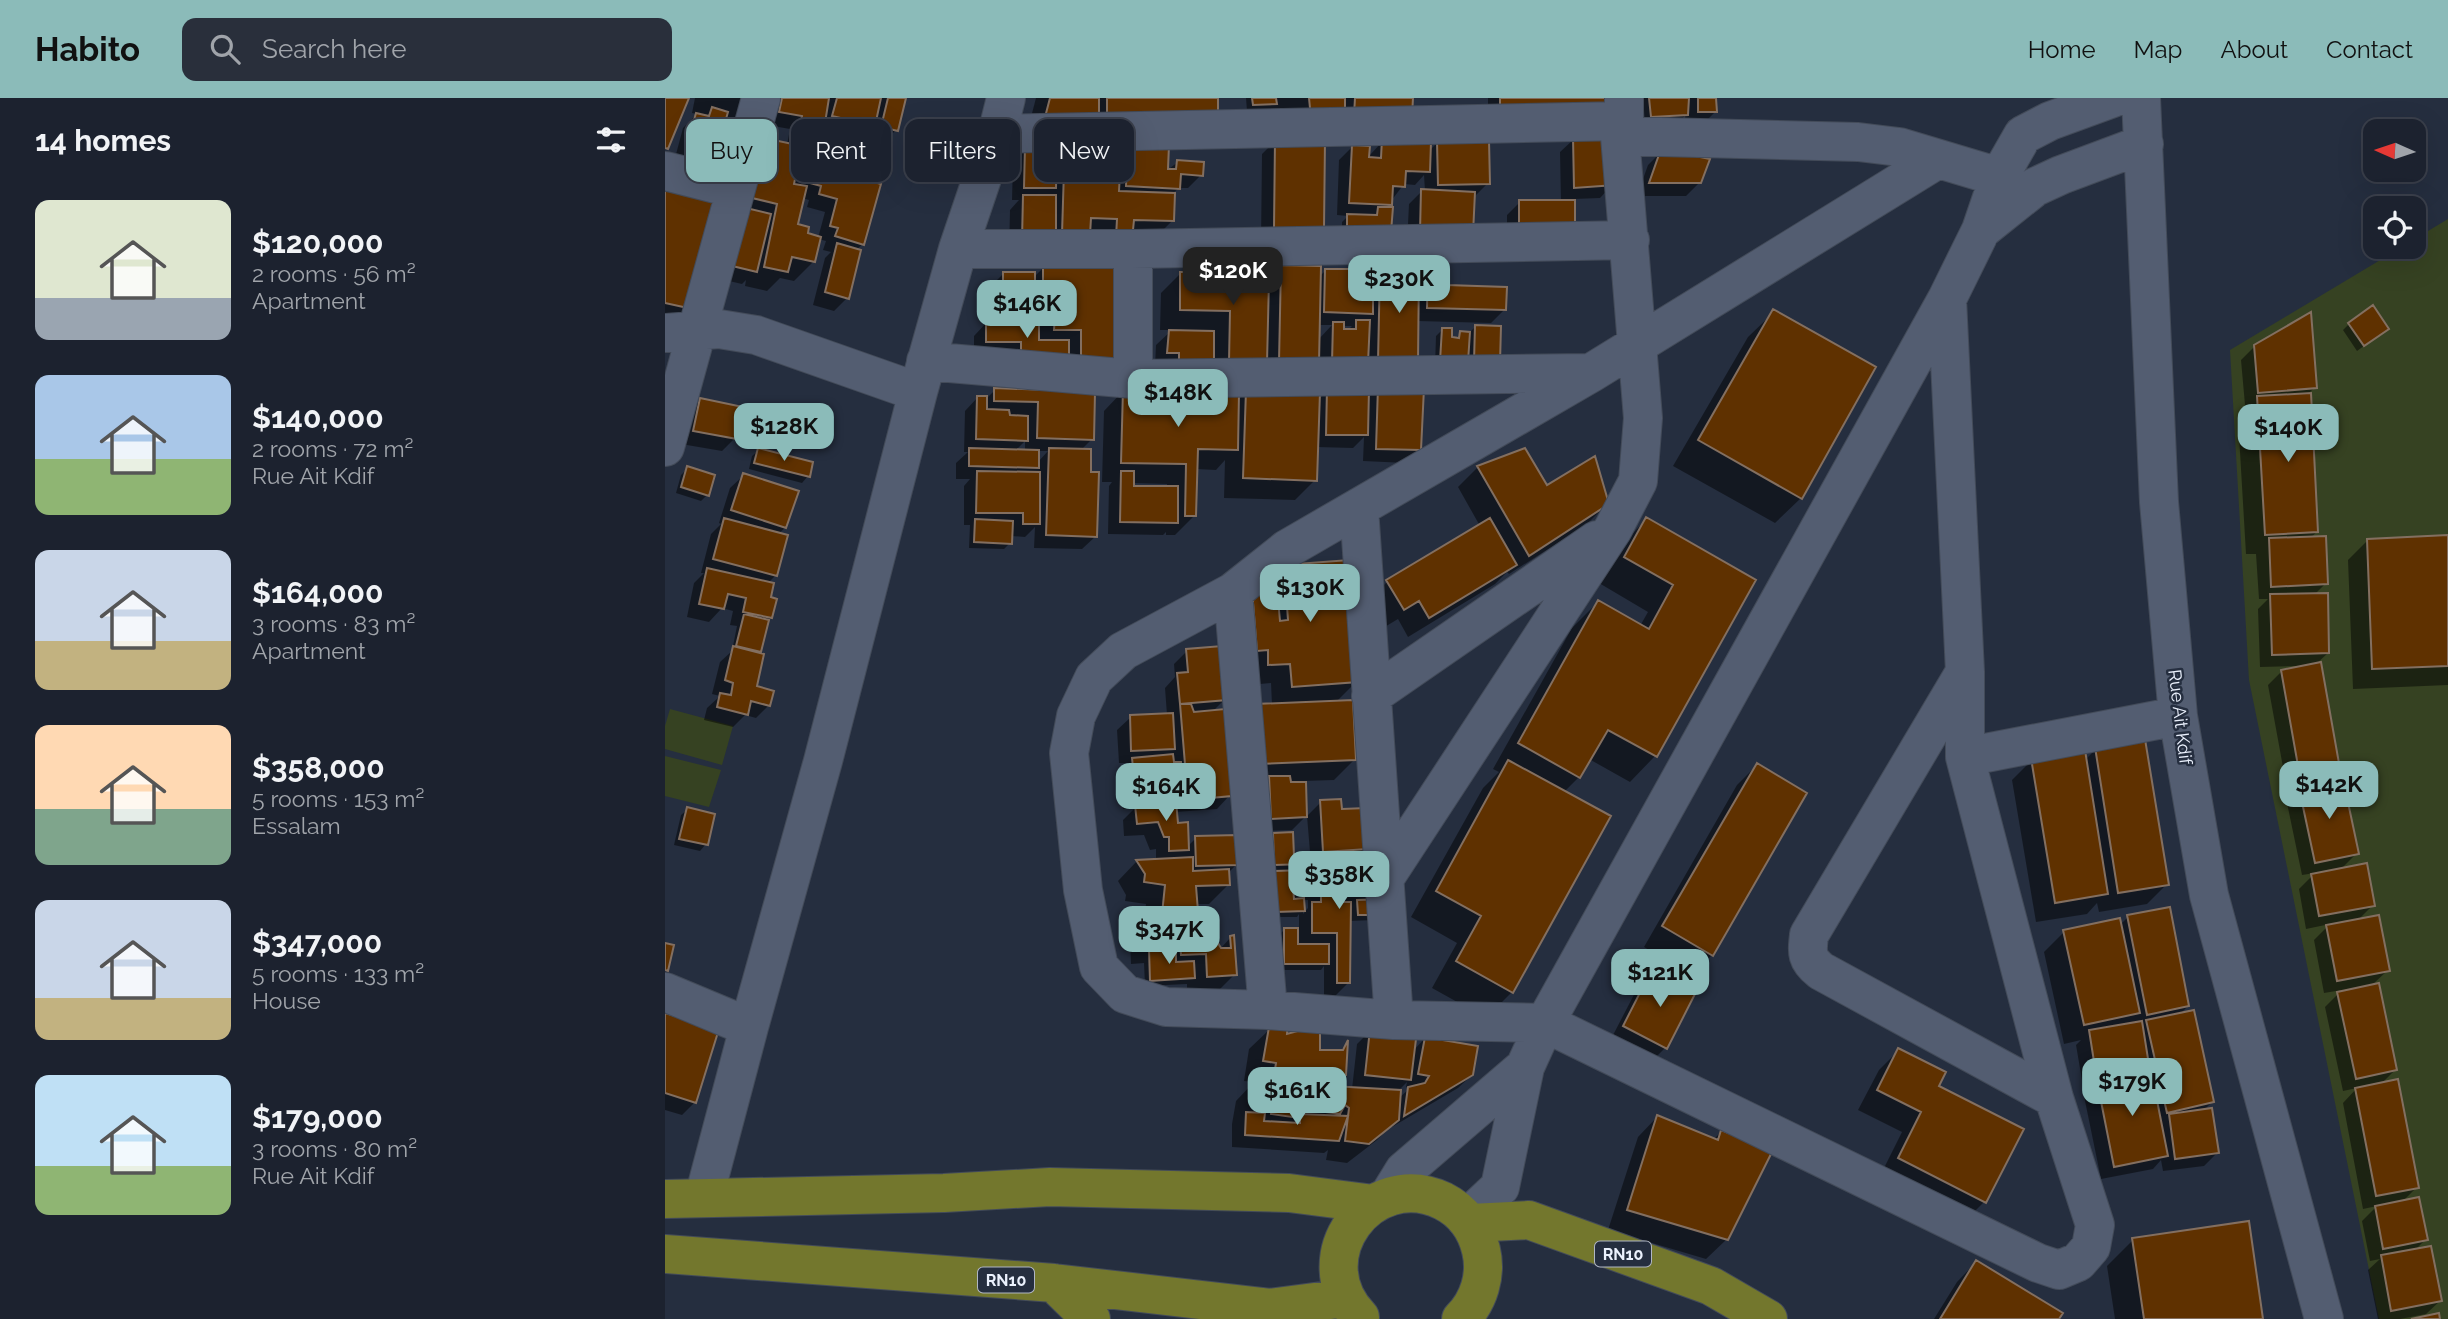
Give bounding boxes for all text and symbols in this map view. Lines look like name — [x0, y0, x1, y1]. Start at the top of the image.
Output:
search box — [182, 18, 672, 81]
text: Habito — [35, 30, 140, 69]
icon: search — [206, 30, 244, 68]
text: Search here — [262, 34, 406, 64]
text: Home — [2028, 35, 2096, 64]
text: Map — [2134, 35, 2182, 64]
text: About — [2220, 35, 2288, 64]
text: Contact — [2326, 35, 2413, 64]
chip: Buy — [686, 119, 777, 182]
chip: Rent — [791, 119, 891, 182]
chip: Filters — [905, 119, 1020, 182]
chip: New — [1034, 119, 1134, 182]
north arrow — [2363, 119, 2425, 182]
map controls — [2363, 119, 2426, 259]
icon: filters — [592, 121, 630, 159]
text: 14 homes — [35, 123, 171, 158]
button: locate — [2363, 196, 2426, 259]
text: $120,000 — [252, 225, 383, 260]
icon: home — [91, 228, 175, 312]
pin: $120K — [1184, 248, 1282, 307]
text: $120K — [1199, 256, 1267, 283]
pin: $230K — [1350, 256, 1448, 315]
text: 2 rooms · 56 m² — [252, 260, 416, 287]
text: $230K — [1364, 264, 1434, 291]
pin: $146K — [978, 280, 1076, 340]
text: Apartment — [252, 287, 366, 314]
text: $146K — [993, 289, 1061, 316]
pin: $148K — [1129, 370, 1227, 429]
text: $148K — [1144, 378, 1212, 405]
text: $140,000 — [252, 400, 384, 435]
icon: home — [91, 403, 175, 487]
pin: $128K — [735, 404, 833, 463]
pin: $140K — [2239, 404, 2337, 464]
text: $128K — [750, 412, 818, 439]
text: $140K — [2254, 413, 2322, 440]
text: 2 rooms · 72 m² — [252, 435, 413, 462]
text: Rue Ait Kdif — [252, 462, 374, 489]
pin: $130K — [1261, 564, 1359, 624]
text: $130K — [1276, 573, 1344, 600]
text: $164,000 — [252, 575, 383, 610]
icon: home — [91, 578, 175, 662]
text: 3 rooms · 83 m² — [252, 610, 415, 637]
text: Apartment — [252, 637, 366, 664]
street label: Rue Ait Kdif — [2164, 668, 2197, 767]
text: $358,000 — [252, 750, 385, 785]
icon: home — [91, 753, 175, 837]
pin: $142K — [2280, 762, 2378, 821]
pin: $164K — [1117, 764, 1215, 823]
text: $142K — [2295, 770, 2363, 797]
text: $164K — [1132, 772, 1200, 799]
text: 5 rooms · 153 m² — [252, 785, 424, 812]
text: Essalam — [252, 812, 341, 839]
pin: $358K — [1290, 852, 1388, 911]
text: $358K — [1304, 860, 1374, 887]
pin: $347K — [1120, 906, 1218, 966]
text: $347K — [1135, 915, 1203, 942]
text: $347,000 — [252, 925, 382, 960]
icon: home — [91, 928, 175, 1012]
pin: $121K — [1611, 950, 1709, 1009]
text: $121K — [1627, 958, 1693, 985]
text: 5 rooms · 133 m² — [252, 960, 424, 987]
text: House — [252, 987, 321, 1014]
pin: $179K — [2083, 1058, 2181, 1118]
text: $179K — [2098, 1067, 2166, 1094]
pin: $161K — [1248, 1068, 1346, 1127]
text: $161K — [1264, 1076, 1330, 1103]
text: $179,000 — [252, 1100, 383, 1135]
icon: home — [91, 1103, 175, 1187]
text: 3 rooms · 80 m² — [252, 1135, 417, 1162]
text: Rue Ait Kdif — [252, 1162, 374, 1189]
road number: RN10 — [1595, 1242, 1651, 1266]
road number: RN10 — [978, 1268, 1034, 1292]

